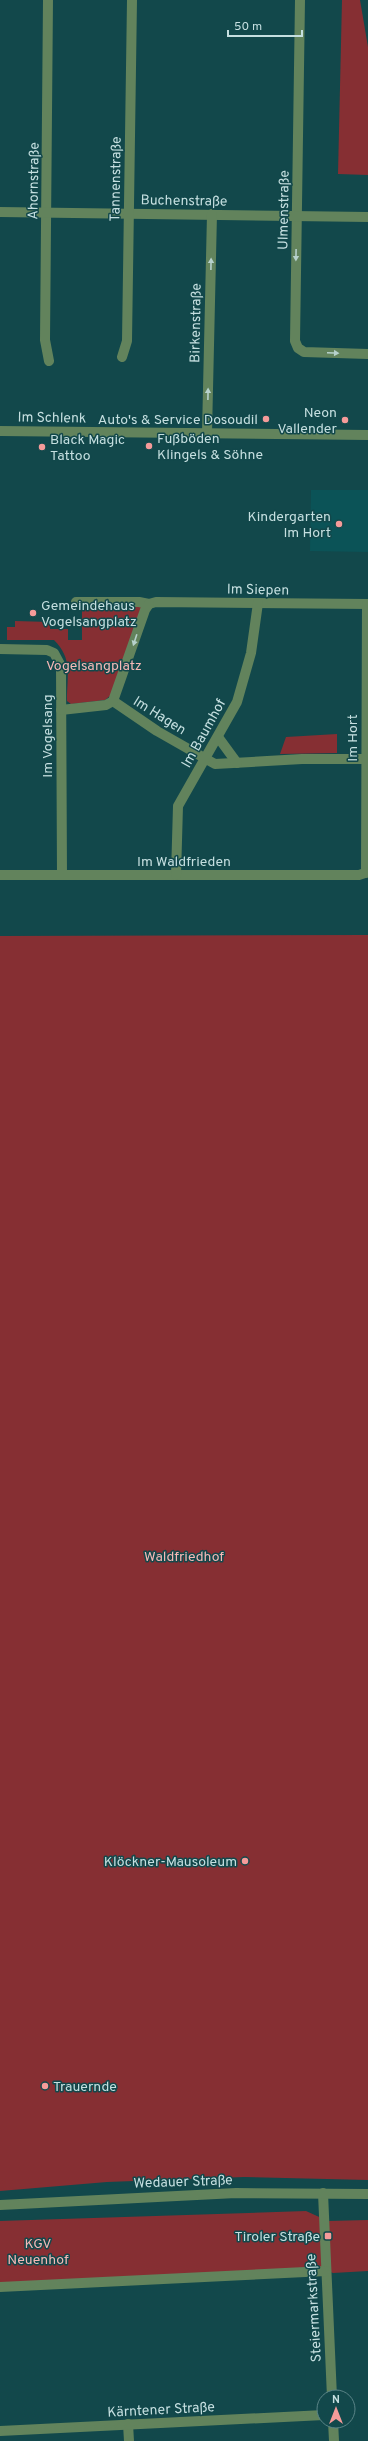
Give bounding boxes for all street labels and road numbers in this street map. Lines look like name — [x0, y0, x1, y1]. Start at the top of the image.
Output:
street label: Tannenstraße — [107, 136, 126, 222]
street label: Ahornstraße — [25, 142, 44, 220]
street label: Ulmenstraße — [275, 170, 294, 250]
street label: Buchenstraße — [141, 192, 227, 211]
street label: Birkenstraße — [187, 283, 206, 363]
street label: Im Schlenk — [17, 409, 87, 428]
street label: Im Siepen — [227, 581, 289, 600]
street label: Im Hagen — [130, 693, 189, 739]
street label: Im Vogelsang — [40, 694, 57, 778]
street label: Im Baumhof — [178, 696, 230, 771]
street label: Im Hort — [345, 714, 362, 762]
street label: Im Waldfrieden — [137, 854, 231, 871]
street label: Wedauer Straße — [133, 2172, 233, 2193]
street label: Steiermarkstraße — [303, 2253, 326, 2363]
street label: Kärntener Straße — [107, 2399, 215, 2422]

